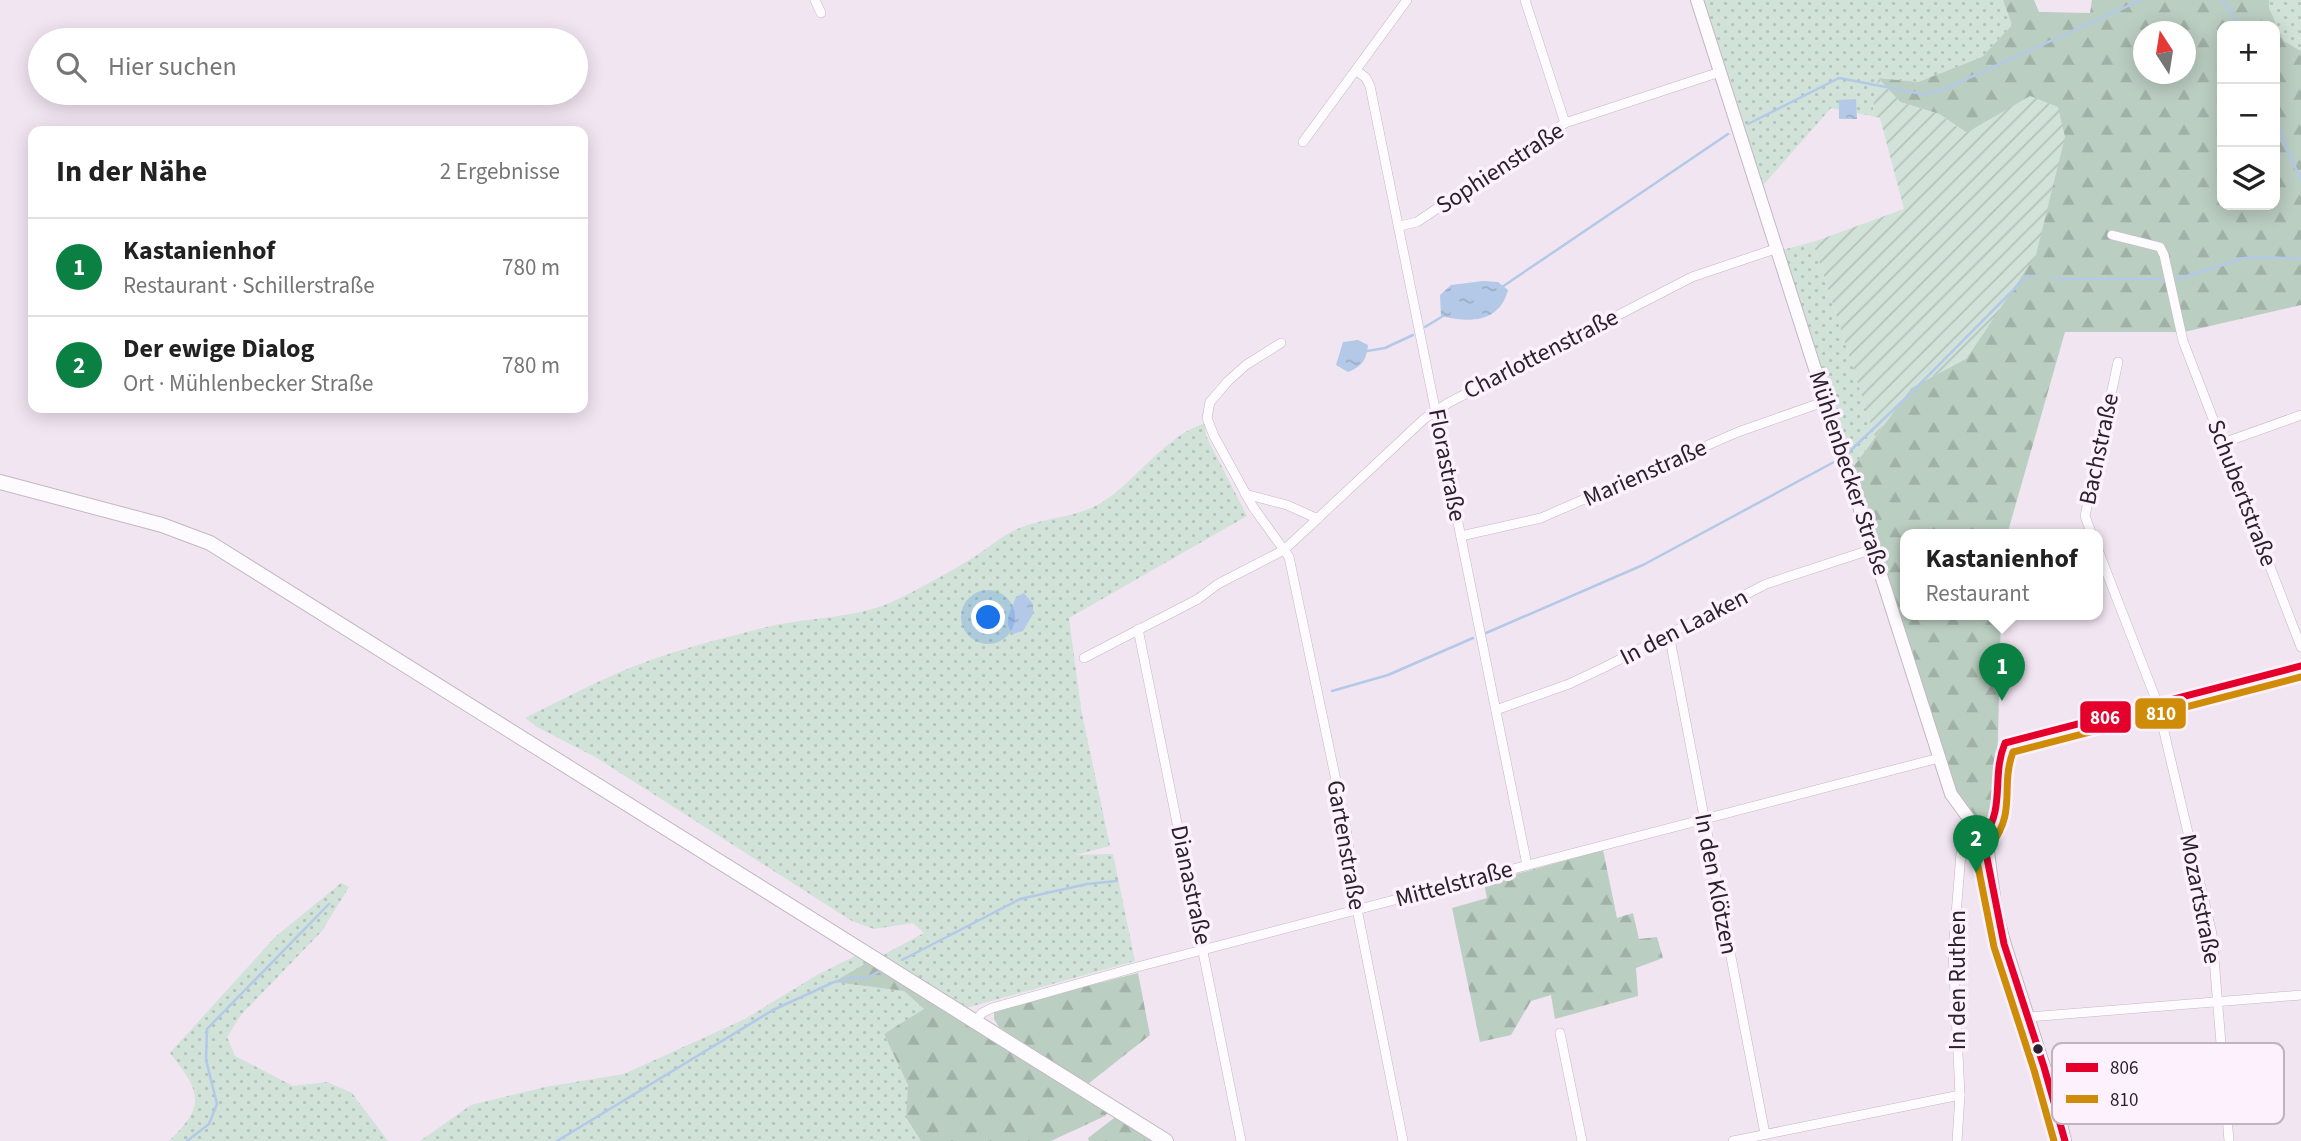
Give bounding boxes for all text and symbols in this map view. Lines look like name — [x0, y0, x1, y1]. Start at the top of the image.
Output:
north arrow — [2133, 21, 2196, 84]
map controls — [2217, 21, 2280, 210]
button: + — [2217, 21, 2280, 84]
search box — [28, 28, 588, 105]
icon: search — [52, 48, 90, 86]
text: Hier suchen — [108, 48, 237, 85]
button: − — [2217, 84, 2280, 147]
street label: Sophienstraße — [1429, 113, 1571, 223]
button: layers — [2217, 147, 2280, 210]
text: In der Nähe — [56, 150, 207, 193]
text: 2 Ergebnisse — [440, 155, 560, 188]
text: Kastanienhof — [123, 232, 275, 269]
text: 1 — [73, 251, 85, 284]
text: 780 m — [502, 251, 560, 284]
text: Restaurant · Schillerstraße — [123, 269, 375, 302]
street label: Charlottenstraße — [1457, 300, 1625, 408]
text: Der ewige Dialog — [123, 330, 314, 367]
text: 2 — [73, 349, 85, 382]
text: 780 m — [502, 349, 560, 382]
street label: Mühlenbecker Straße — [1799, 366, 1899, 580]
text: Ort · Mühlenbecker Straße — [123, 367, 373, 400]
street label: Bachstraße — [2070, 390, 2128, 508]
street label: Florastraße — [1419, 406, 1475, 524]
street label: Schubertstraße — [2198, 415, 2286, 571]
street label: Marienstraße — [1578, 430, 1712, 516]
popup — [1900, 529, 2103, 620]
text: Kastanienhof — [1925, 540, 2078, 577]
text: Restaurant — [1925, 577, 2030, 610]
street label: In den Laaken — [1614, 580, 1754, 674]
your location — [971, 600, 1005, 634]
pin: 1 — [1979, 643, 2025, 701]
line badge: 810 — [2134, 697, 2187, 730]
line badge: 806 — [2079, 700, 2132, 734]
text: 810 — [2146, 701, 2176, 728]
text: 806 — [2090, 705, 2120, 732]
street label: Gartenstraße — [1317, 777, 1375, 913]
street label: In den Klötzen — [1685, 810, 1747, 958]
pin: 2 — [1953, 815, 1999, 873]
street label: Dianastraße — [1161, 822, 1221, 948]
street label: Mozartstraße — [2170, 831, 2230, 967]
street label: Mittelstraße — [1391, 852, 1517, 916]
street label: In den Ruthen — [1940, 910, 1975, 1050]
unlabelled marker — [2031, 1042, 2045, 1056]
legend — [2052, 1043, 2284, 1124]
text: 806 — [2110, 1055, 2138, 1082]
text: 810 — [2110, 1087, 2138, 1114]

